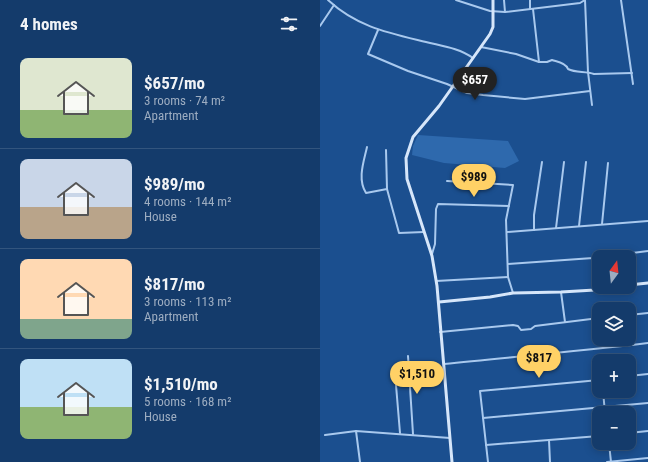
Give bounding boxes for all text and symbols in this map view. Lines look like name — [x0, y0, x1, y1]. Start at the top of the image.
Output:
icon: filters — [278, 13, 300, 35]
text: 4 homes — [20, 14, 78, 34]
pin: $657 — [451, 67, 499, 101]
text: $657 — [462, 72, 488, 87]
text: $657/mo — [144, 73, 205, 93]
icon: home — [52, 74, 100, 122]
text: 3 rooms · 74 m² — [144, 93, 225, 108]
text: Apartment — [144, 108, 198, 123]
pin: $989 — [450, 164, 498, 198]
text: $989 — [461, 169, 487, 184]
text: $989/mo — [144, 174, 205, 194]
icon: home — [52, 175, 100, 223]
text: 4 rooms · 144 m² — [144, 194, 231, 209]
text: House — [144, 209, 177, 224]
north arrow — [592, 250, 636, 294]
map controls — [592, 250, 636, 450]
text: $817/mo — [144, 274, 205, 294]
icon: home — [52, 275, 100, 323]
text: 3 rooms · 113 m² — [144, 294, 231, 309]
button: layers — [592, 302, 636, 346]
text: Apartment — [144, 309, 198, 324]
pin: $817 — [515, 345, 563, 379]
text: $817 — [526, 350, 552, 365]
button: + — [592, 354, 636, 398]
pin: $1,510 — [384, 361, 450, 395]
text: $1,510 — [399, 366, 435, 381]
text: $1,510/mo — [144, 374, 218, 394]
icon: home — [52, 375, 100, 423]
text: 5 rooms · 168 m² — [144, 394, 231, 409]
button: − — [592, 406, 636, 450]
text: House — [144, 409, 177, 424]

